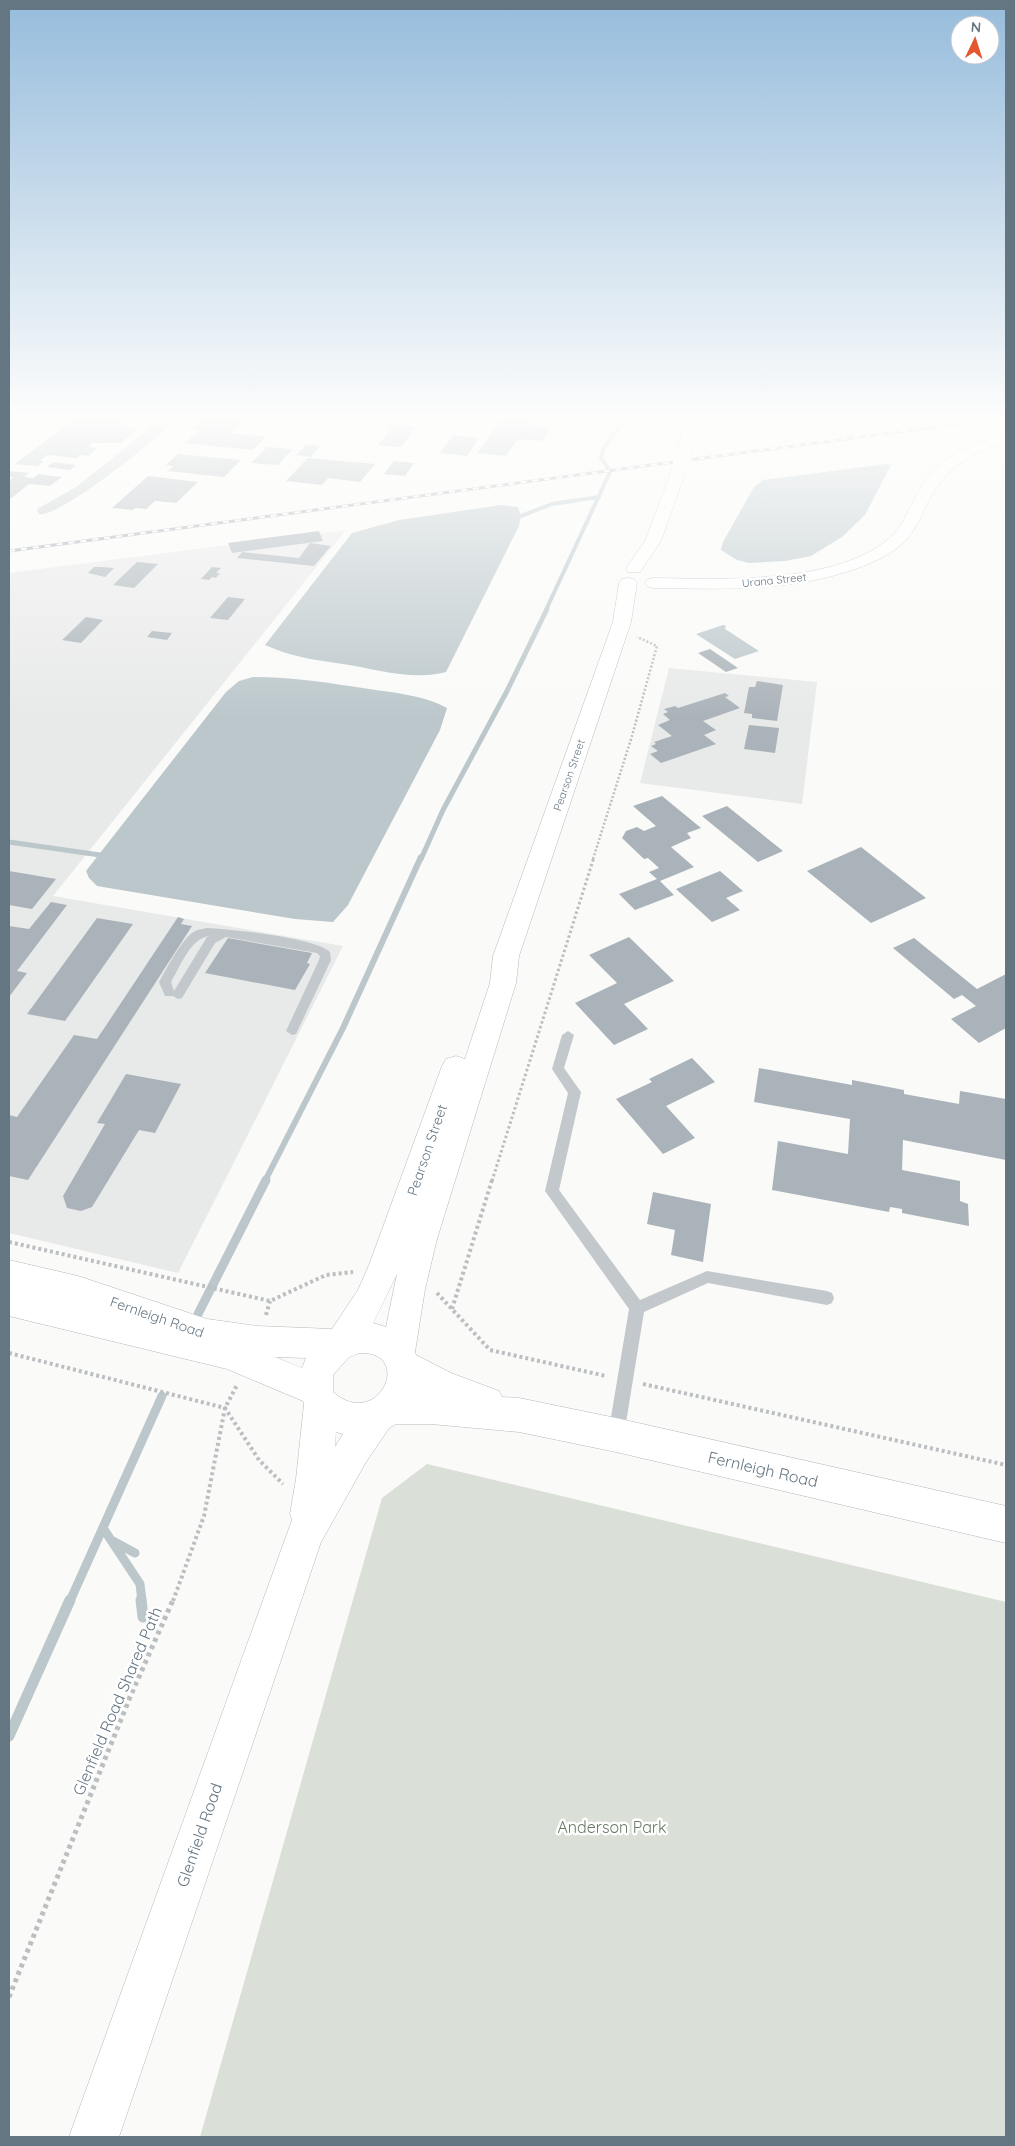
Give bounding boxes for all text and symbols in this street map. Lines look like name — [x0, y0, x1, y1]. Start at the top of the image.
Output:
north arrow — [950, 15, 1000, 65]
text: N — [970, 18, 982, 36]
street label: Urana Street — [741, 570, 807, 590]
street label: Pearson Street — [550, 737, 588, 813]
street label: Pearson Street — [403, 1102, 451, 1198]
street label: Fernleigh Road — [108, 1292, 206, 1342]
street label: Fernleigh Road — [706, 1447, 820, 1491]
street label: Glenfield Road Shared Path — [68, 1604, 166, 1798]
street label: Glenfield Road — [172, 1780, 226, 1890]
park label: Anderson Park — [557, 1817, 667, 1837]

